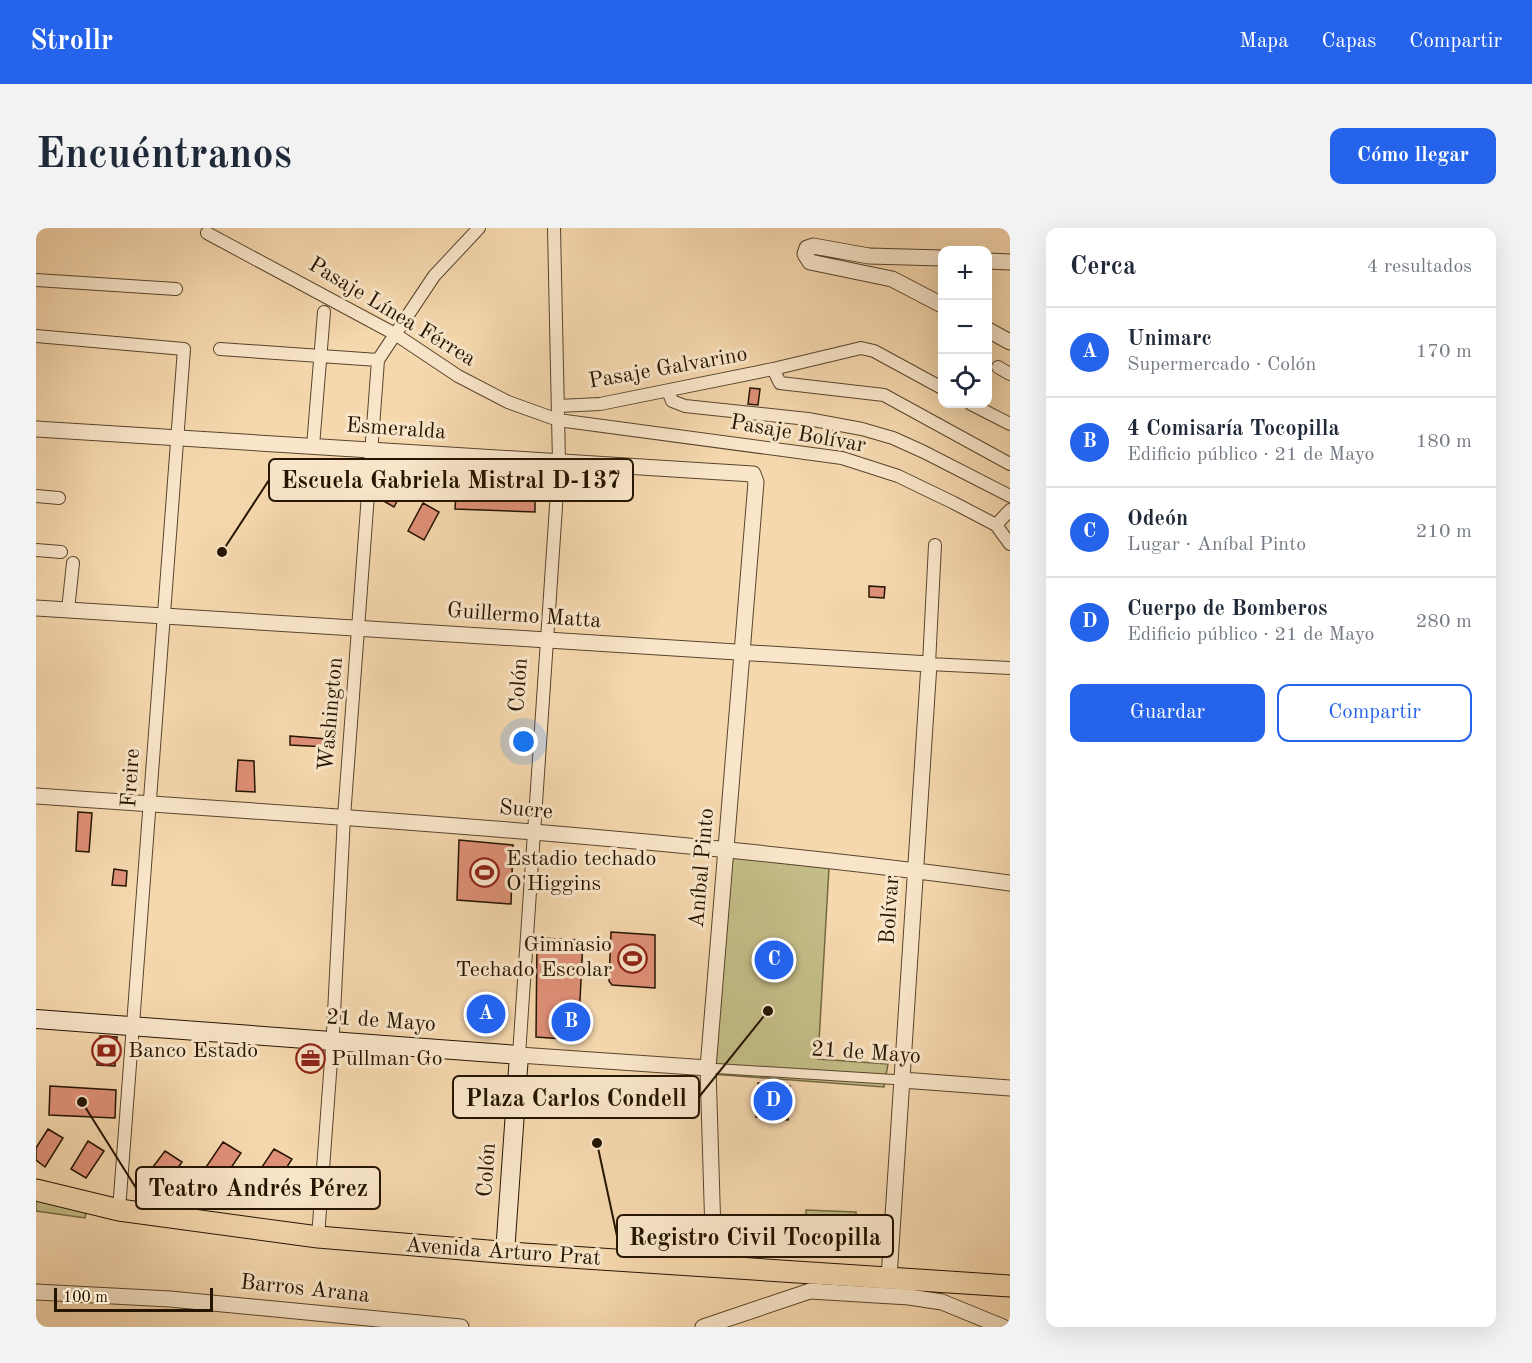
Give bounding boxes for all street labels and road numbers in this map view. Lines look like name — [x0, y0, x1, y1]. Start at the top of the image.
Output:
street label: Pasaje Línea Férrea — [305, 253, 480, 371]
street label: Pasaje Galvarino — [587, 343, 749, 393]
street label: Pasaje Bolívar — [728, 411, 868, 457]
street label: Esmeralda — [345, 415, 447, 443]
street label: Guillermo Matta — [446, 600, 602, 632]
street label: Washington — [315, 656, 347, 772]
street label: Colón — [506, 657, 532, 713]
street label: Freire — [118, 748, 144, 808]
street label: Sucre — [498, 797, 554, 823]
street label: Aníbal Pinto — [686, 807, 718, 929]
street label: Bolívar — [877, 875, 903, 945]
street label: 21 de Mayo — [325, 1006, 437, 1036]
street label: 21 de Mayo — [810, 1038, 922, 1068]
street label: Colón — [474, 1142, 500, 1198]
street label: Avenida Arturo Prat — [404, 1234, 602, 1270]
street label: Barros Arana — [239, 1271, 371, 1307]

